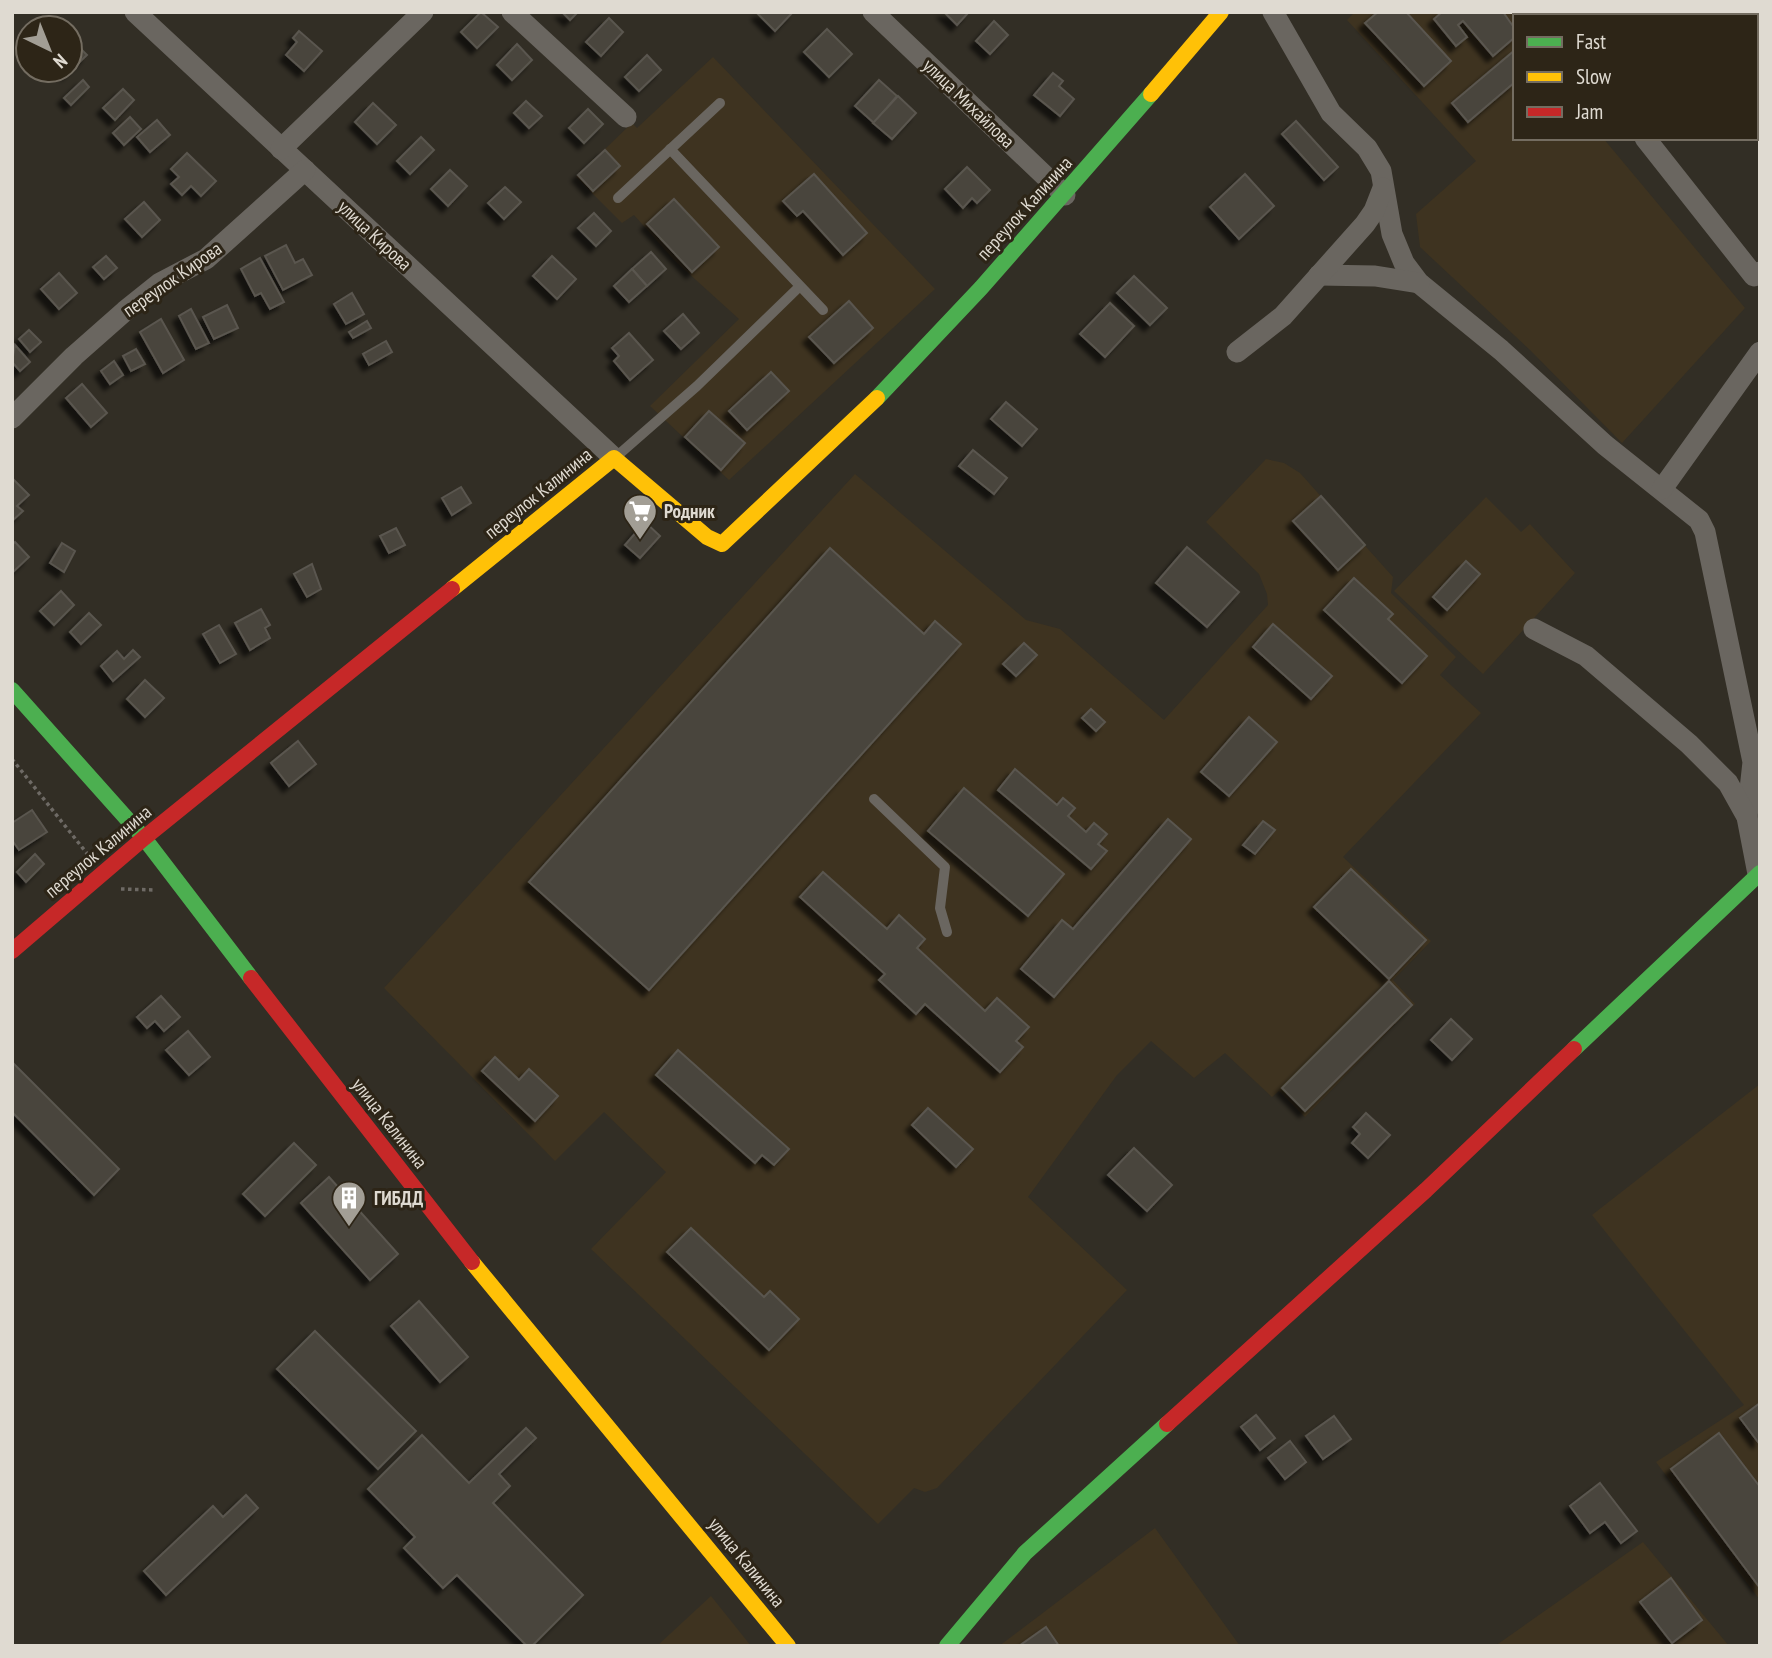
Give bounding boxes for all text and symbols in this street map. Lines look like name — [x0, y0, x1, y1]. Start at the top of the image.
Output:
north arrow — [14, 14, 84, 84]
legend — [1513, 14, 1758, 140]
text: Fast — [1576, 28, 1606, 55]
text: N — [49, 49, 73, 74]
street label: улица Михайлова — [918, 53, 1020, 153]
text: Slow — [1576, 63, 1612, 90]
text: Jam — [1575, 98, 1603, 125]
street label: переулок Калинина — [971, 151, 1077, 265]
street label: улица Кирова — [333, 195, 417, 275]
street label: переулок Кирова — [118, 236, 226, 322]
street label: переулок Калинина — [479, 442, 597, 544]
supermarket icon: Родник — [621, 492, 659, 541]
place label: Родник — [664, 499, 715, 523]
street label: переулок Калинина — [40, 800, 156, 902]
street label: улица Калинина — [347, 1073, 433, 1173]
building icon: ГИБДД — [330, 1179, 368, 1228]
place label: ГИБДД — [374, 1186, 423, 1210]
street label: улица Калинина — [704, 1512, 790, 1612]

